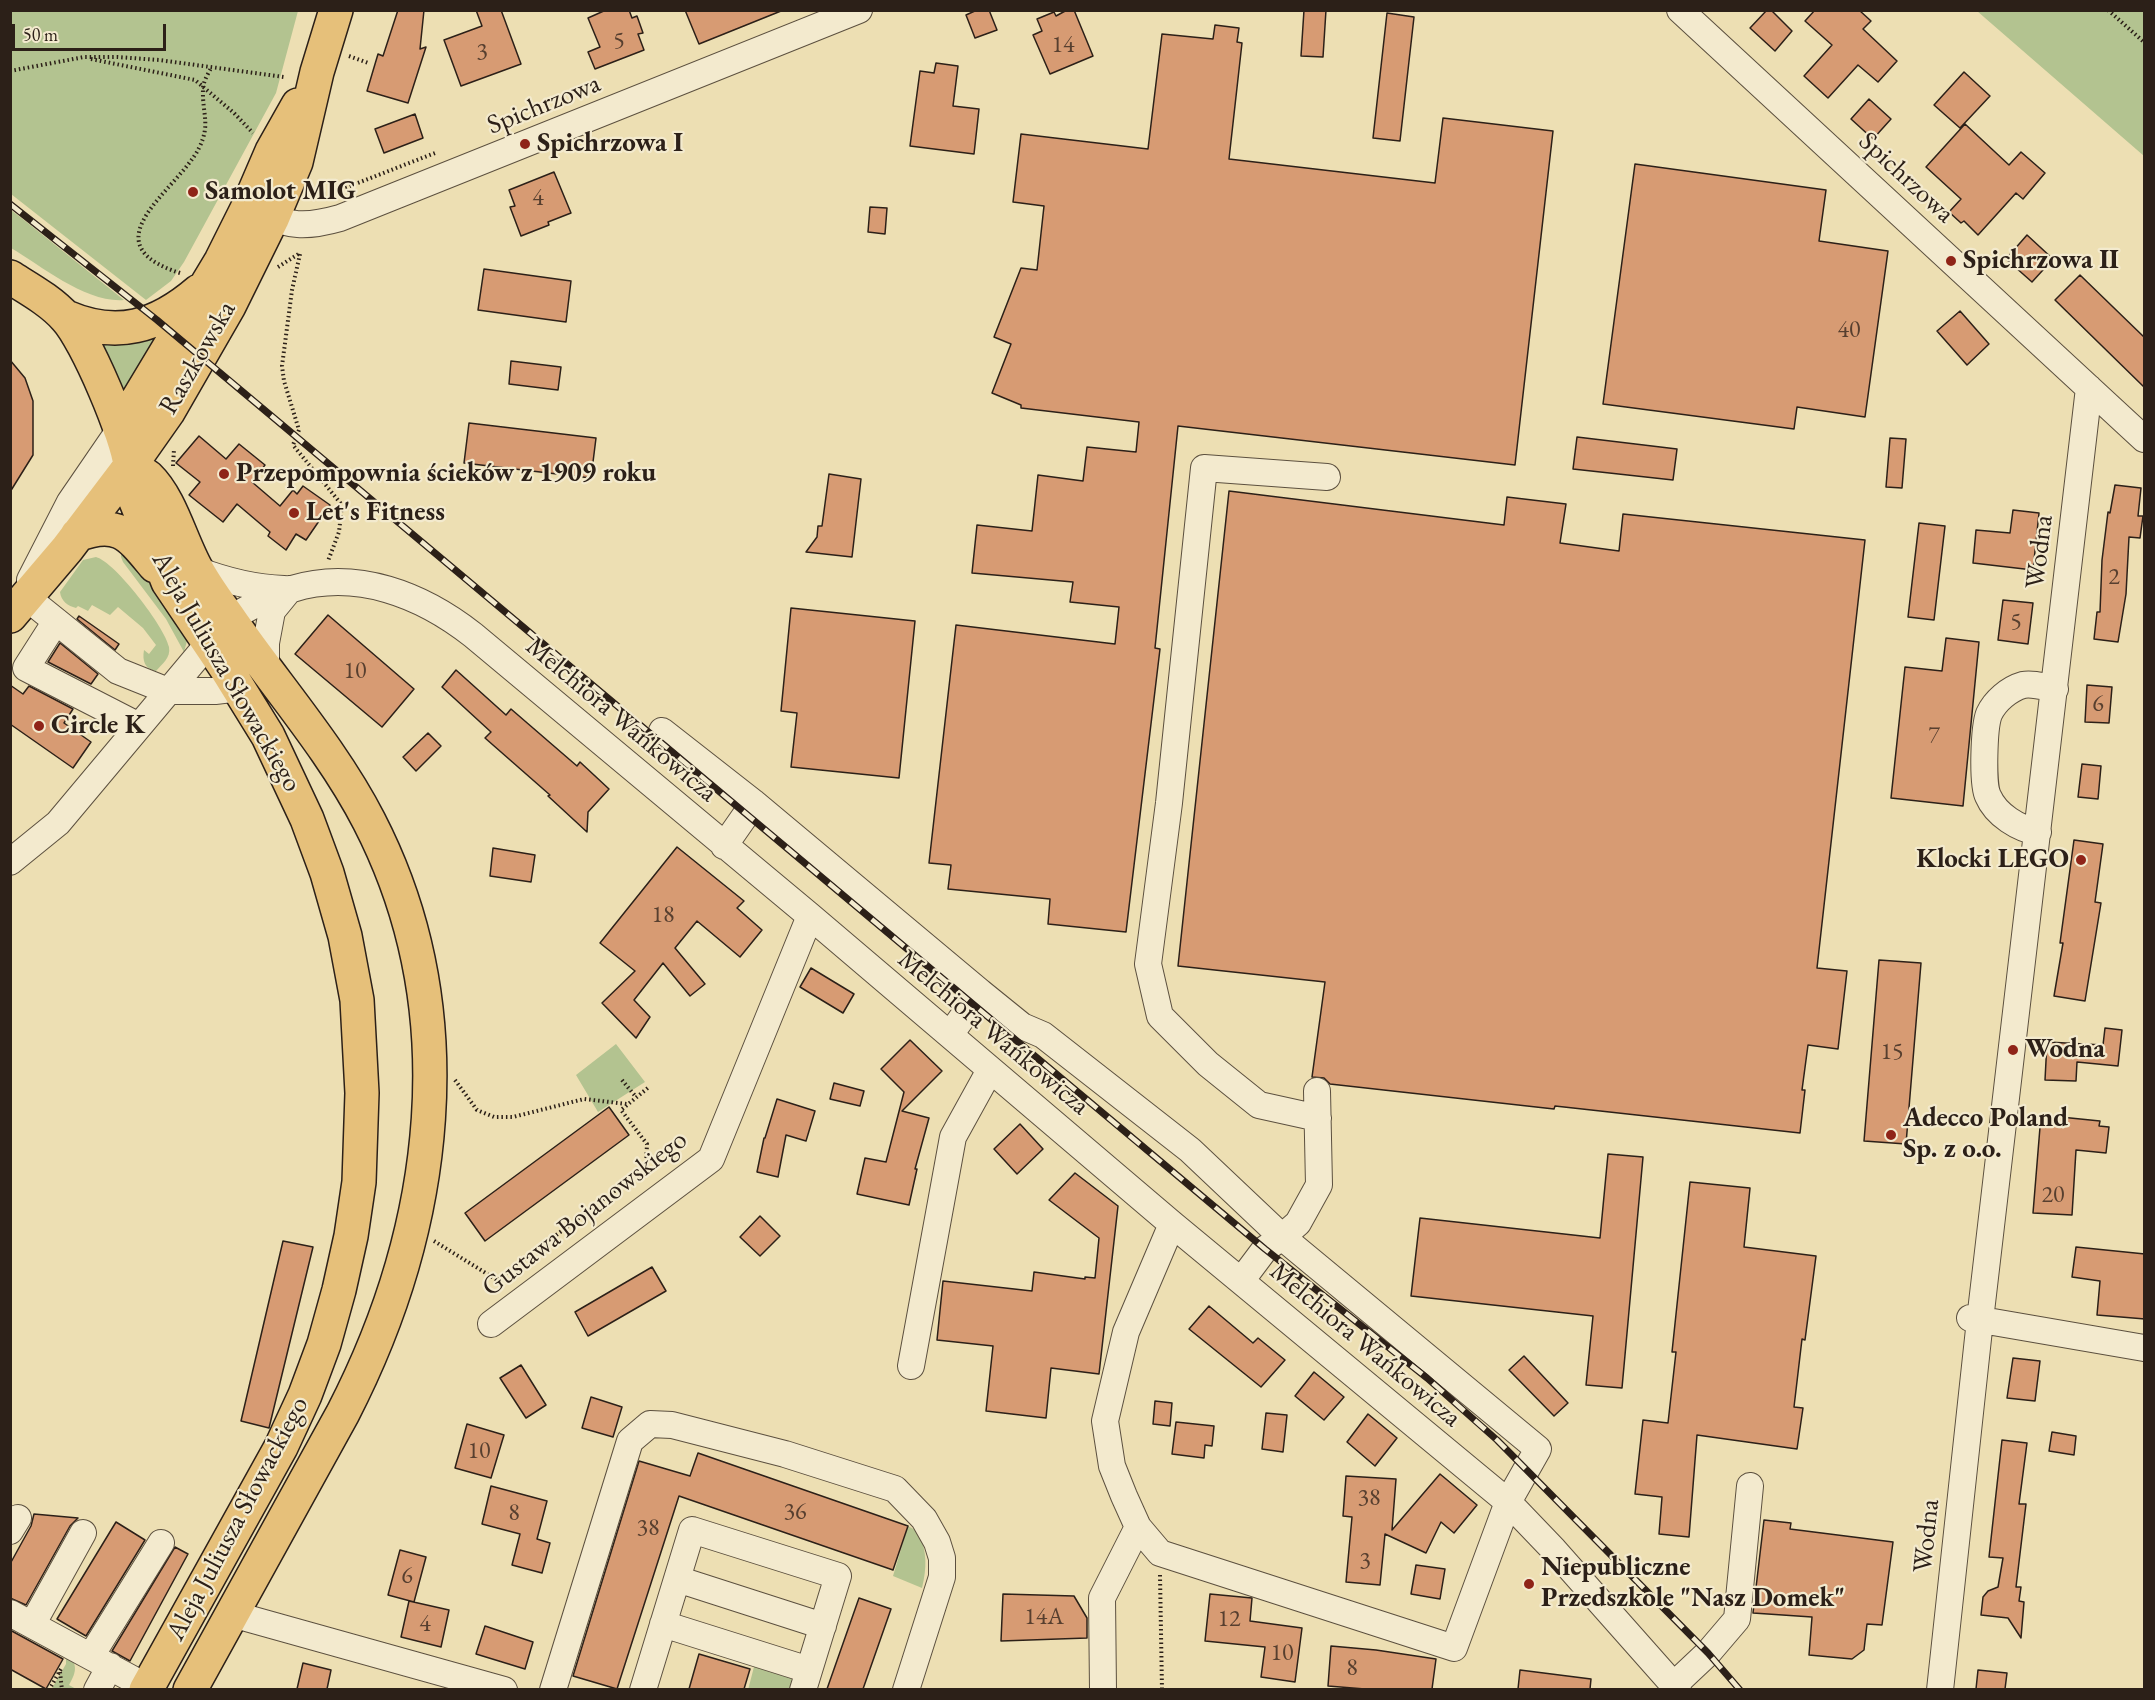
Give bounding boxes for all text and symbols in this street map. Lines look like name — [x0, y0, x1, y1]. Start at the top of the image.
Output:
scale bar — [15, 12, 170, 50]
text: 50 m — [23, 23, 58, 46]
house number: 5 — [613, 27, 625, 55]
house number: 14 — [1051, 31, 1075, 59]
house number: 3 — [476, 38, 488, 66]
street label: Spichrzowa — [483, 68, 605, 142]
street label: Spichrzowa — [1851, 126, 1961, 230]
place label: Spichrzowa I — [537, 128, 683, 160]
marker: Spichrzowa I — [518, 137, 532, 151]
place label: Samolot MIG — [205, 176, 356, 208]
house number: 4 — [532, 184, 544, 212]
marker: Samolot MIG — [186, 185, 200, 199]
place label: Spichrzowa II — [1963, 245, 2119, 277]
marker: Spichrzowa II — [1944, 254, 1958, 268]
street label: Raszkowska — [153, 296, 243, 420]
house number: 40 — [1837, 316, 1861, 344]
place label: Przepompownia ścieków z 1909 roku — [236, 458, 656, 490]
marker: Przepompownia ścieków z 1909 roku — [217, 467, 231, 481]
place label: Let's Fitness — [306, 497, 445, 529]
marker: Let's Fitness — [287, 506, 301, 520]
street label: Wodna — [2019, 513, 2061, 591]
street label: Aleja Juliusza Słowackiego — [144, 546, 308, 798]
house number: 2 — [2108, 563, 2120, 591]
house number: 5 — [2010, 608, 2022, 636]
street label: Melchiora Wańkowicza — [519, 630, 723, 810]
house number: 10 — [343, 657, 367, 685]
house number: 6 — [2092, 690, 2104, 718]
place label: Circle K — [51, 710, 145, 742]
marker: Circle K — [32, 719, 46, 733]
house number: 7 — [1928, 722, 1940, 750]
place label: Klocki LEGO — [1916, 844, 2069, 876]
marker: Klocki LEGO — [2074, 853, 2088, 867]
house number: 18 — [651, 901, 675, 929]
street label: Melchiora Wańkowicza — [891, 943, 1095, 1123]
place label: Wodna — [2025, 1034, 2105, 1066]
house number: 15 — [1880, 1038, 1904, 1066]
marker: Wodna — [2006, 1043, 2020, 1057]
place label: Adecco Poland Sp. z o.o. — [1903, 1103, 2068, 1166]
street label: Gustawa Bojanowskiego — [476, 1124, 694, 1304]
marker: Adecco Poland Sp. z o.o. — [1884, 1128, 1898, 1142]
house number: 20 — [2041, 1181, 2065, 1209]
street label: Melchiora Wańkowicza — [1263, 1255, 1467, 1435]
street label: Aleja Juliusza Słowackiego — [160, 1391, 316, 1647]
house number: 10 — [467, 1437, 491, 1465]
house number: 38 — [1357, 1484, 1381, 1512]
street label: Wodna — [1907, 1497, 1947, 1575]
house number: 36 — [783, 1498, 807, 1526]
house number: 8 — [508, 1499, 520, 1527]
house number: 38 — [636, 1514, 660, 1542]
house number: 3 — [1359, 1547, 1371, 1575]
place label: Niepubliczne Przedszkole "Nasz Domek" — [1541, 1552, 1845, 1615]
house number: 6 — [401, 1562, 413, 1590]
marker: Niepubliczne Przedszkole "Nasz Domek" — [1522, 1577, 1536, 1591]
house number: 14A — [1024, 1603, 1064, 1631]
house number: 12 — [1217, 1605, 1241, 1633]
house number: 4 — [419, 1610, 431, 1638]
house number: 10 — [1270, 1639, 1294, 1667]
house number: 8 — [1346, 1654, 1358, 1682]

